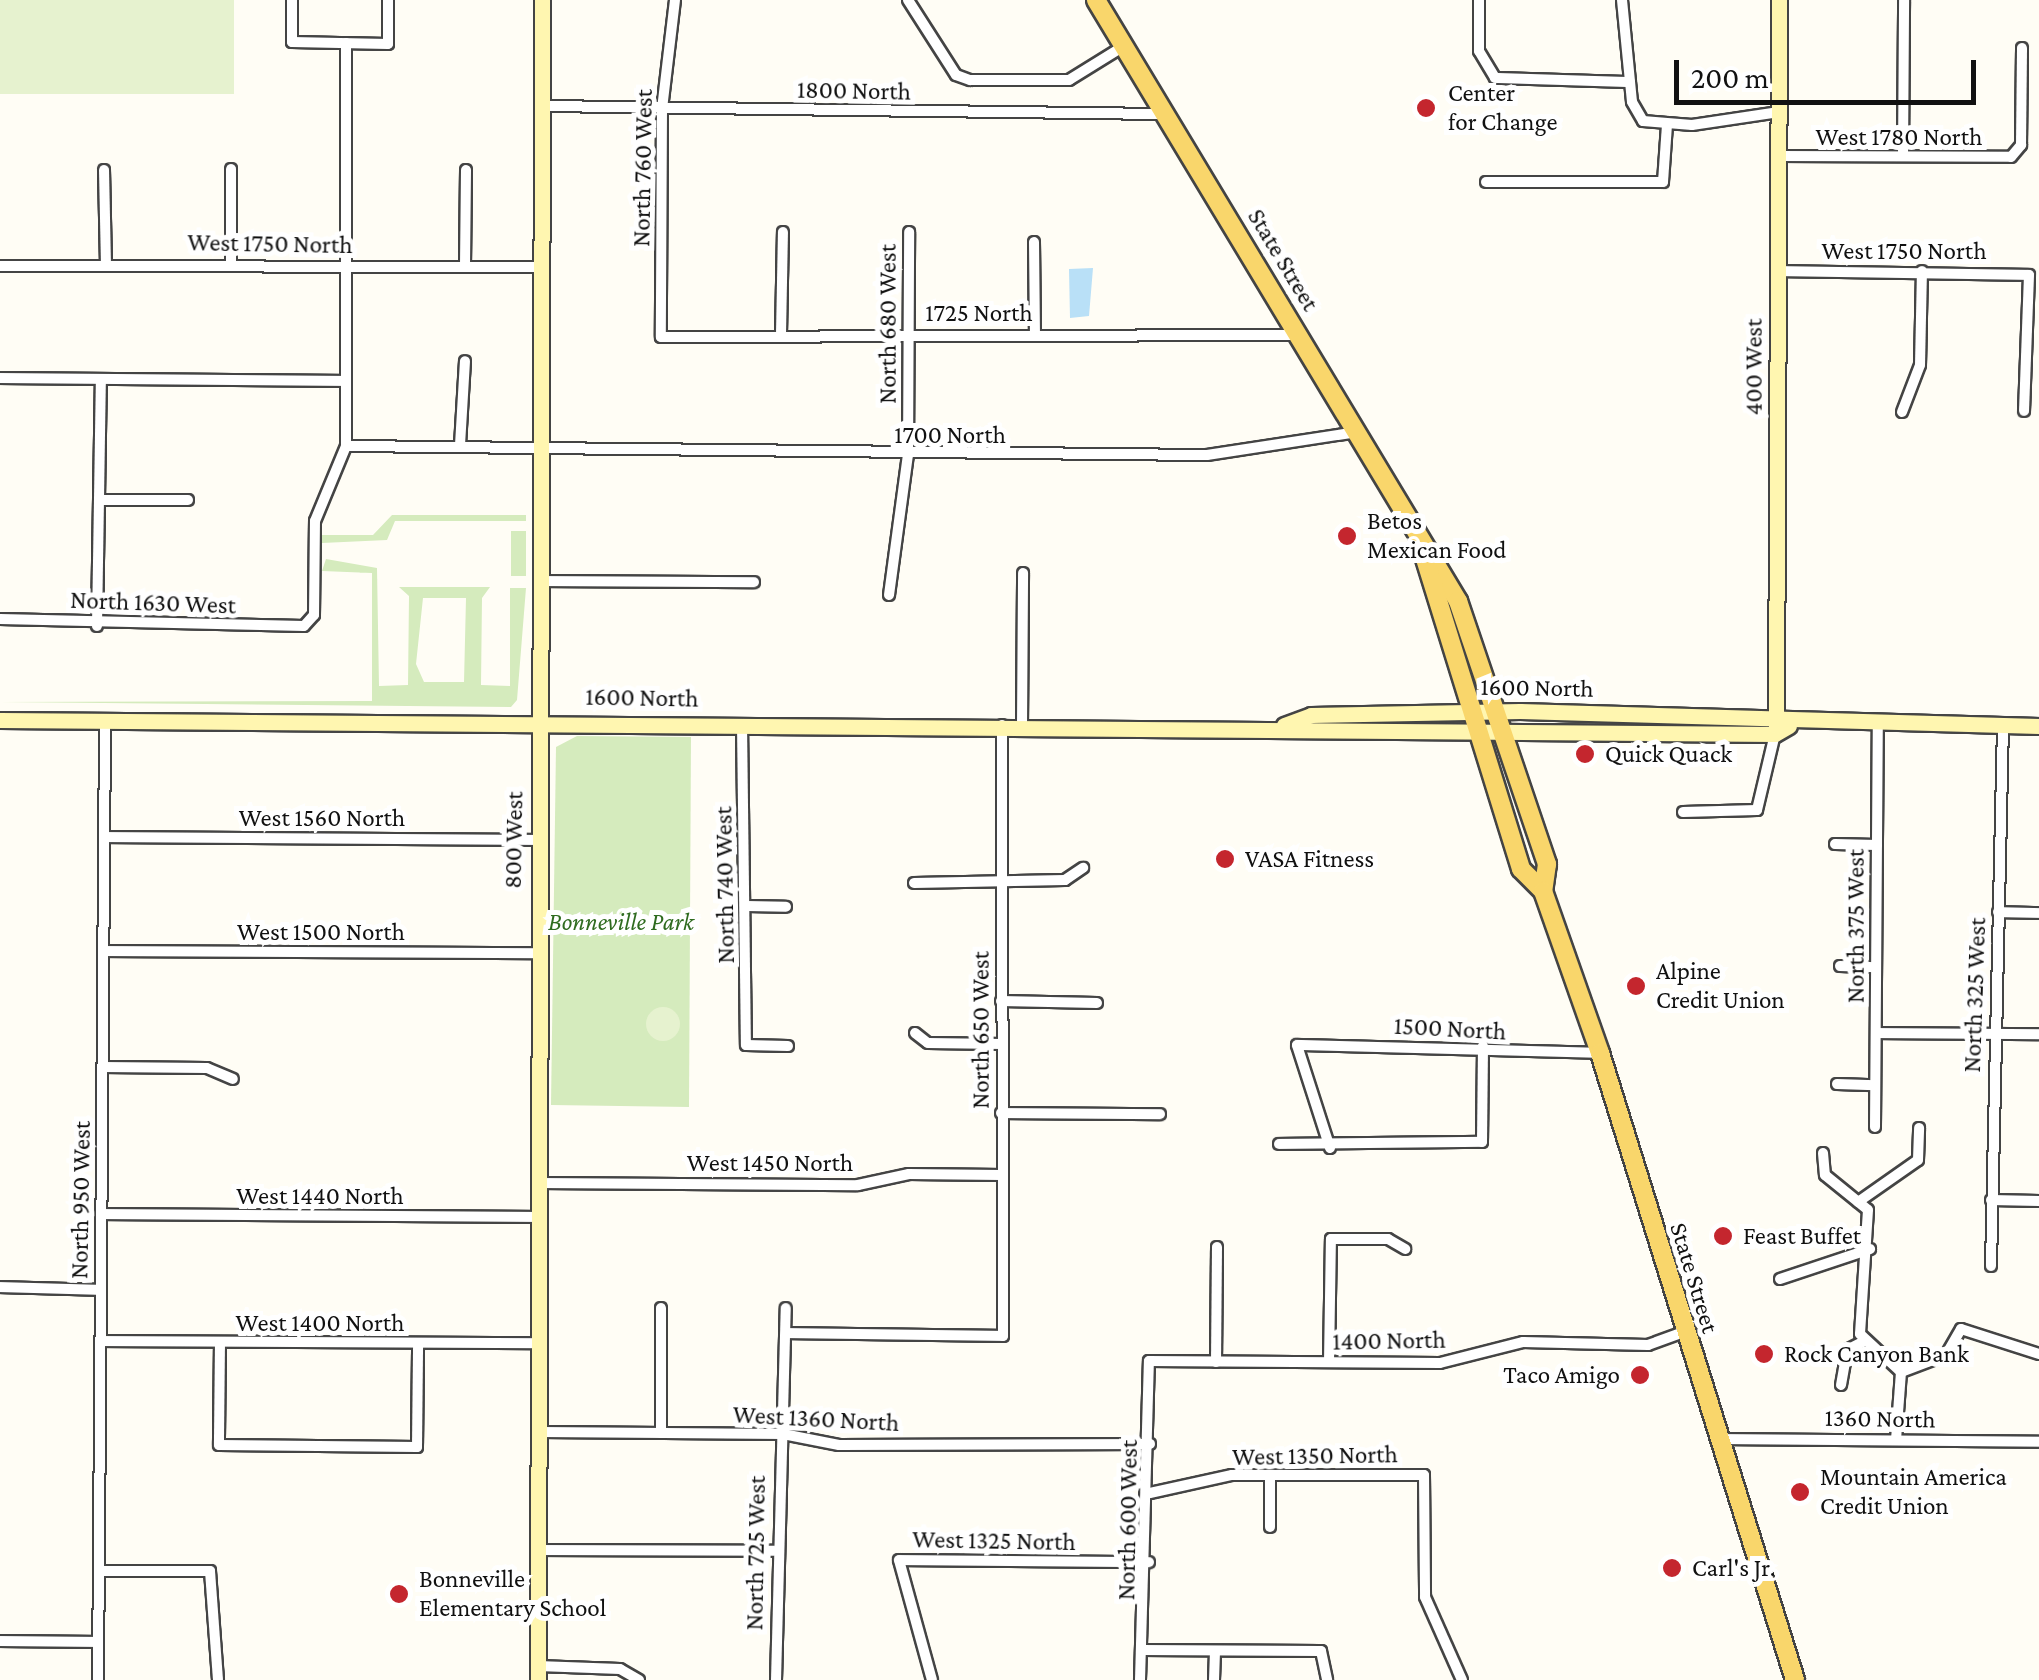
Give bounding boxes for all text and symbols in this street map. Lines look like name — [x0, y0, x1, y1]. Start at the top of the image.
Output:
scale bar — [1679, 40, 1982, 102]
text: 200 m — [1691, 61, 1769, 94]
street label: 1800 North — [797, 75, 911, 107]
place label: Center for Change — [1448, 79, 1557, 138]
street label: North 760 West — [627, 89, 659, 247]
marker: Center for Change — [1413, 95, 1439, 121]
street label: West 1780 North — [1816, 122, 1982, 152]
street label: State Street — [1241, 204, 1325, 316]
street label: West 1750 North — [187, 228, 353, 260]
street label: West 1750 North — [1821, 236, 1987, 266]
street label: North 680 West — [873, 244, 903, 404]
street label: 1725 North — [925, 298, 1033, 328]
street label: 400 West — [1739, 319, 1769, 415]
street label: 1700 North — [894, 420, 1006, 450]
place label: Betos Mexican Food — [1367, 507, 1507, 566]
marker: Betos Mexican Food — [1336, 525, 1358, 547]
street label: North 1630 West — [70, 585, 236, 621]
street label: 1600 North — [1480, 672, 1594, 704]
street label: 1600 North — [585, 682, 699, 714]
place label: Quick Quack — [1605, 739, 1732, 769]
marker: Quick Quack — [1574, 743, 1596, 765]
street label: 800 West — [498, 791, 530, 889]
street label: West 1560 North — [239, 803, 405, 833]
street label: North 740 West — [709, 806, 741, 964]
place label: VASA Fitness — [1245, 844, 1374, 874]
marker: VASA Fitness — [1214, 848, 1236, 870]
street label: North 375 West — [1841, 849, 1871, 1003]
park label: Bonneville Park — [548, 907, 694, 937]
street label: West 1500 North — [237, 917, 405, 947]
street label: North 325 West — [1957, 917, 1993, 1073]
street label: North 650 West — [966, 951, 996, 1109]
place label: Alpine Credit Union — [1656, 957, 1785, 1016]
marker: Alpine Credit Union — [1625, 975, 1647, 997]
street label: 1500 North — [1393, 1011, 1507, 1047]
street label: North 950 West — [65, 1121, 97, 1279]
street label: West 1450 North — [687, 1148, 853, 1178]
street label: West 1440 North — [236, 1181, 404, 1211]
street label: State Street — [1663, 1219, 1725, 1337]
place label: Feast Buffet — [1743, 1221, 1861, 1251]
marker: Feast Buffet — [1712, 1225, 1734, 1247]
street label: West 1400 North — [236, 1308, 404, 1338]
street label: 1400 North — [1332, 1325, 1446, 1357]
place label: Rock Canyon Bank — [1784, 1339, 1969, 1369]
marker: Rock Canyon Bank — [1753, 1343, 1775, 1365]
place label: Taco Amigo — [1503, 1360, 1620, 1390]
marker: Taco Amigo — [1629, 1364, 1651, 1386]
street label: West 1360 North — [732, 1400, 900, 1438]
street label: 1360 North — [1824, 1403, 1936, 1435]
street label: North 600 West — [1112, 1439, 1144, 1601]
street label: West 1350 North — [1232, 1440, 1398, 1472]
place label: Mountain America Credit Union — [1820, 1463, 2007, 1522]
street label: North 725 West — [740, 1475, 772, 1631]
marker: Mountain America Credit Union — [1789, 1481, 1811, 1503]
street label: West 1325 North — [912, 1525, 1076, 1557]
place label: Carl's Jr. — [1692, 1553, 1775, 1583]
marker: Carl's Jr. — [1661, 1557, 1683, 1579]
place label: Bonneville Elementary School — [419, 1565, 606, 1624]
marker: Bonneville Elementary School — [388, 1583, 410, 1605]

